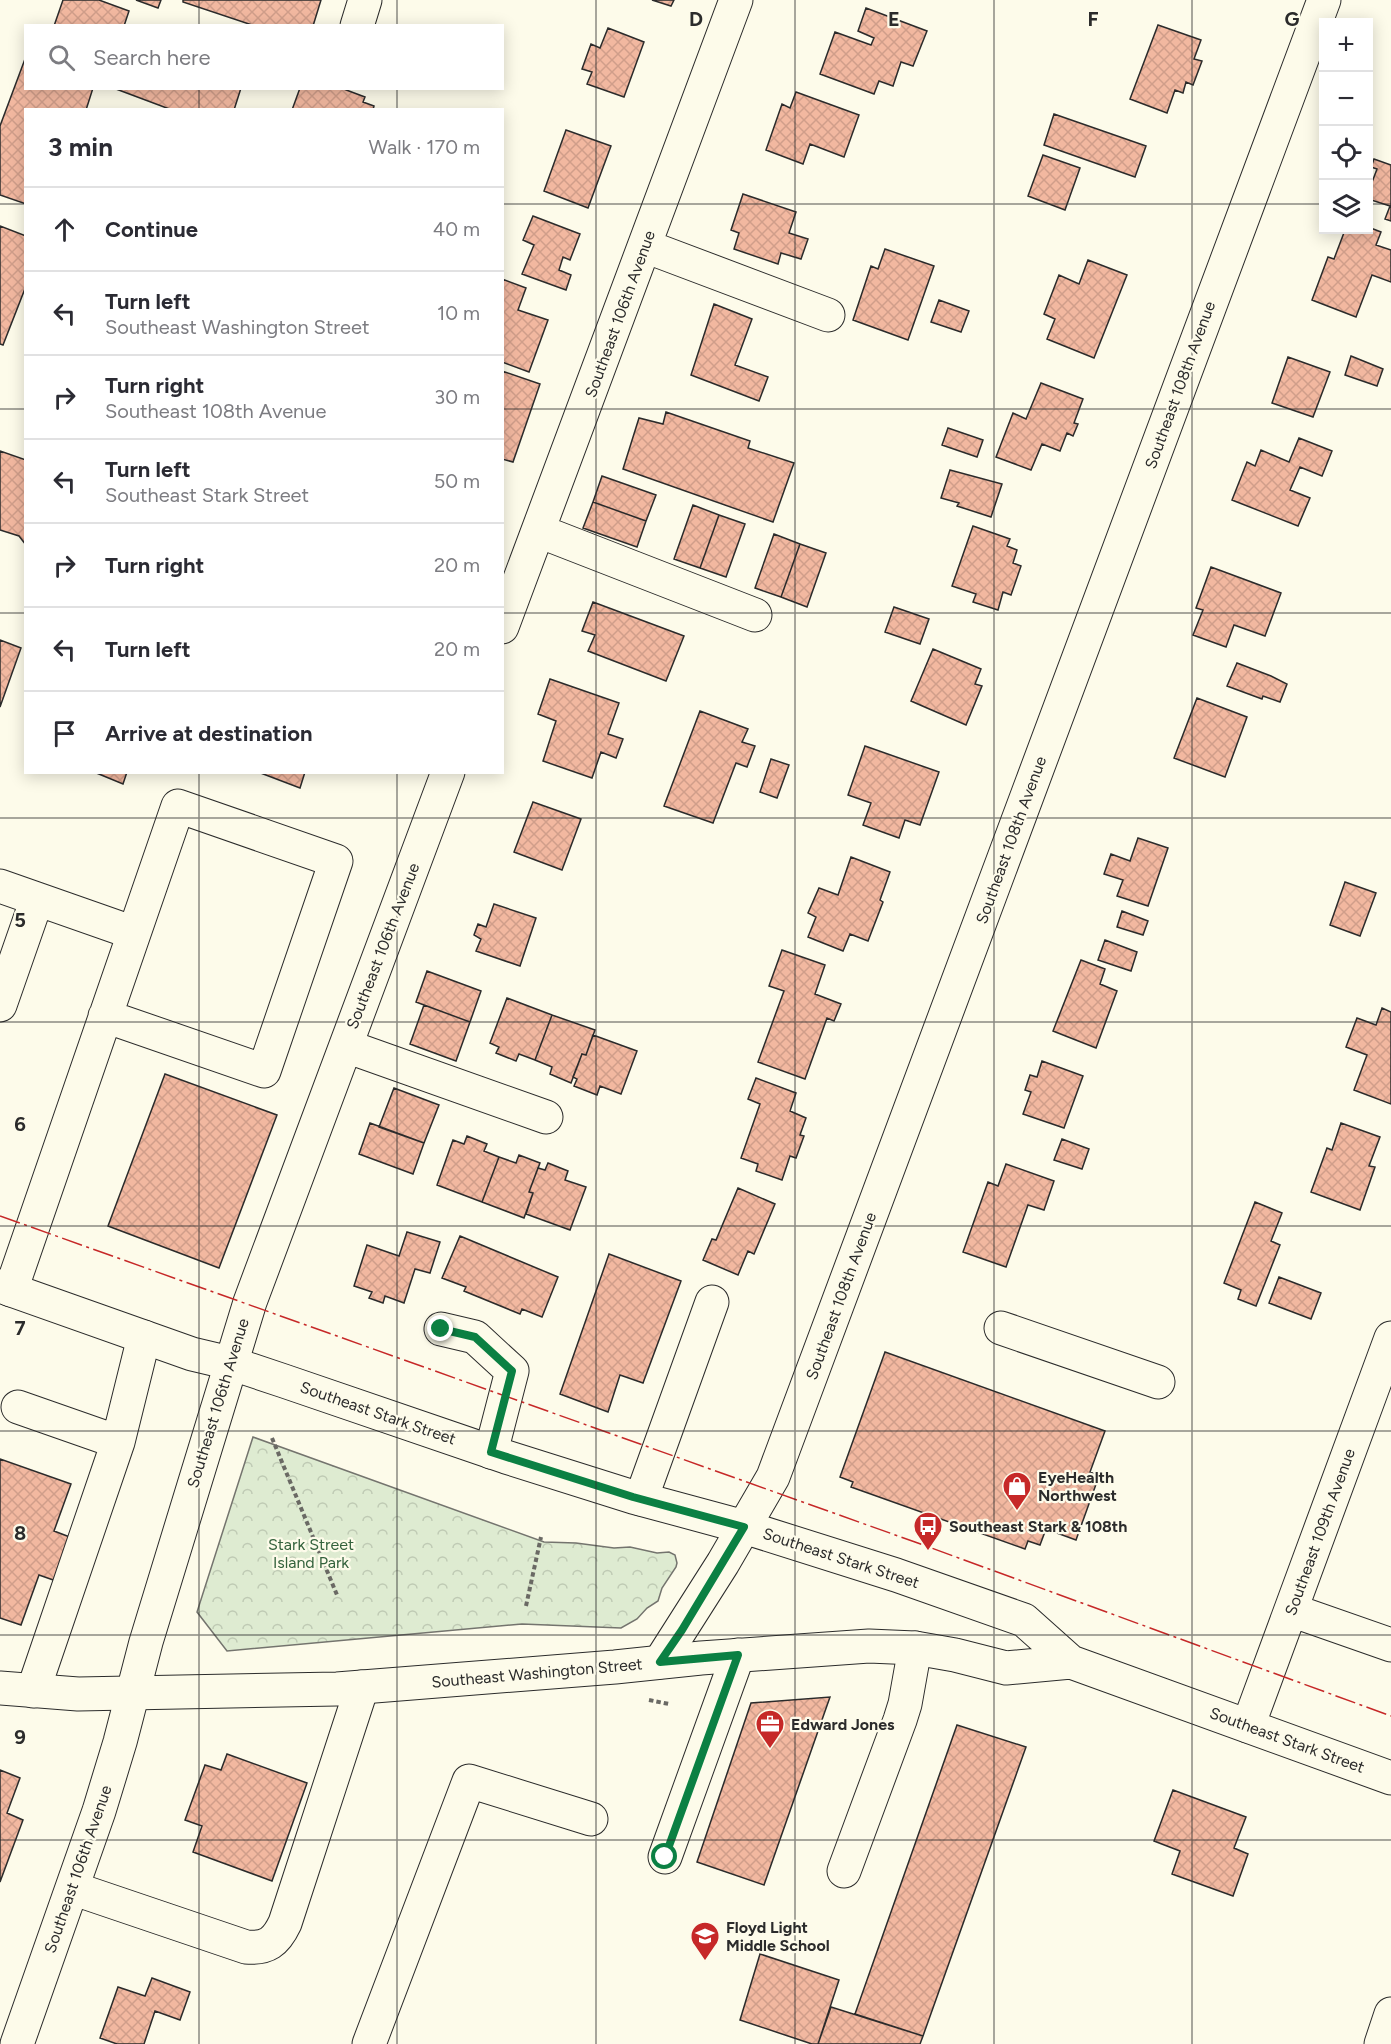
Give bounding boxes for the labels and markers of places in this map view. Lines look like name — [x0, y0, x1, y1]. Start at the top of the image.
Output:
place label: EyeHealth Northwest — [1038, 1468, 1117, 1505]
shop icon: EyeHealth Northwest — [1001, 1470, 1033, 1512]
bus stop icon: Southeast Stark & 108th — [912, 1510, 944, 1552]
place label: Southeast Stark & 108th — [949, 1517, 1127, 1536]
office icon: Edward Jones — [754, 1708, 786, 1750]
place label: Edward Jones — [791, 1715, 895, 1734]
place label: Floyd Light Middle School — [726, 1918, 830, 1955]
school or university icon: Floyd Light Middle School — [689, 1920, 721, 1962]

